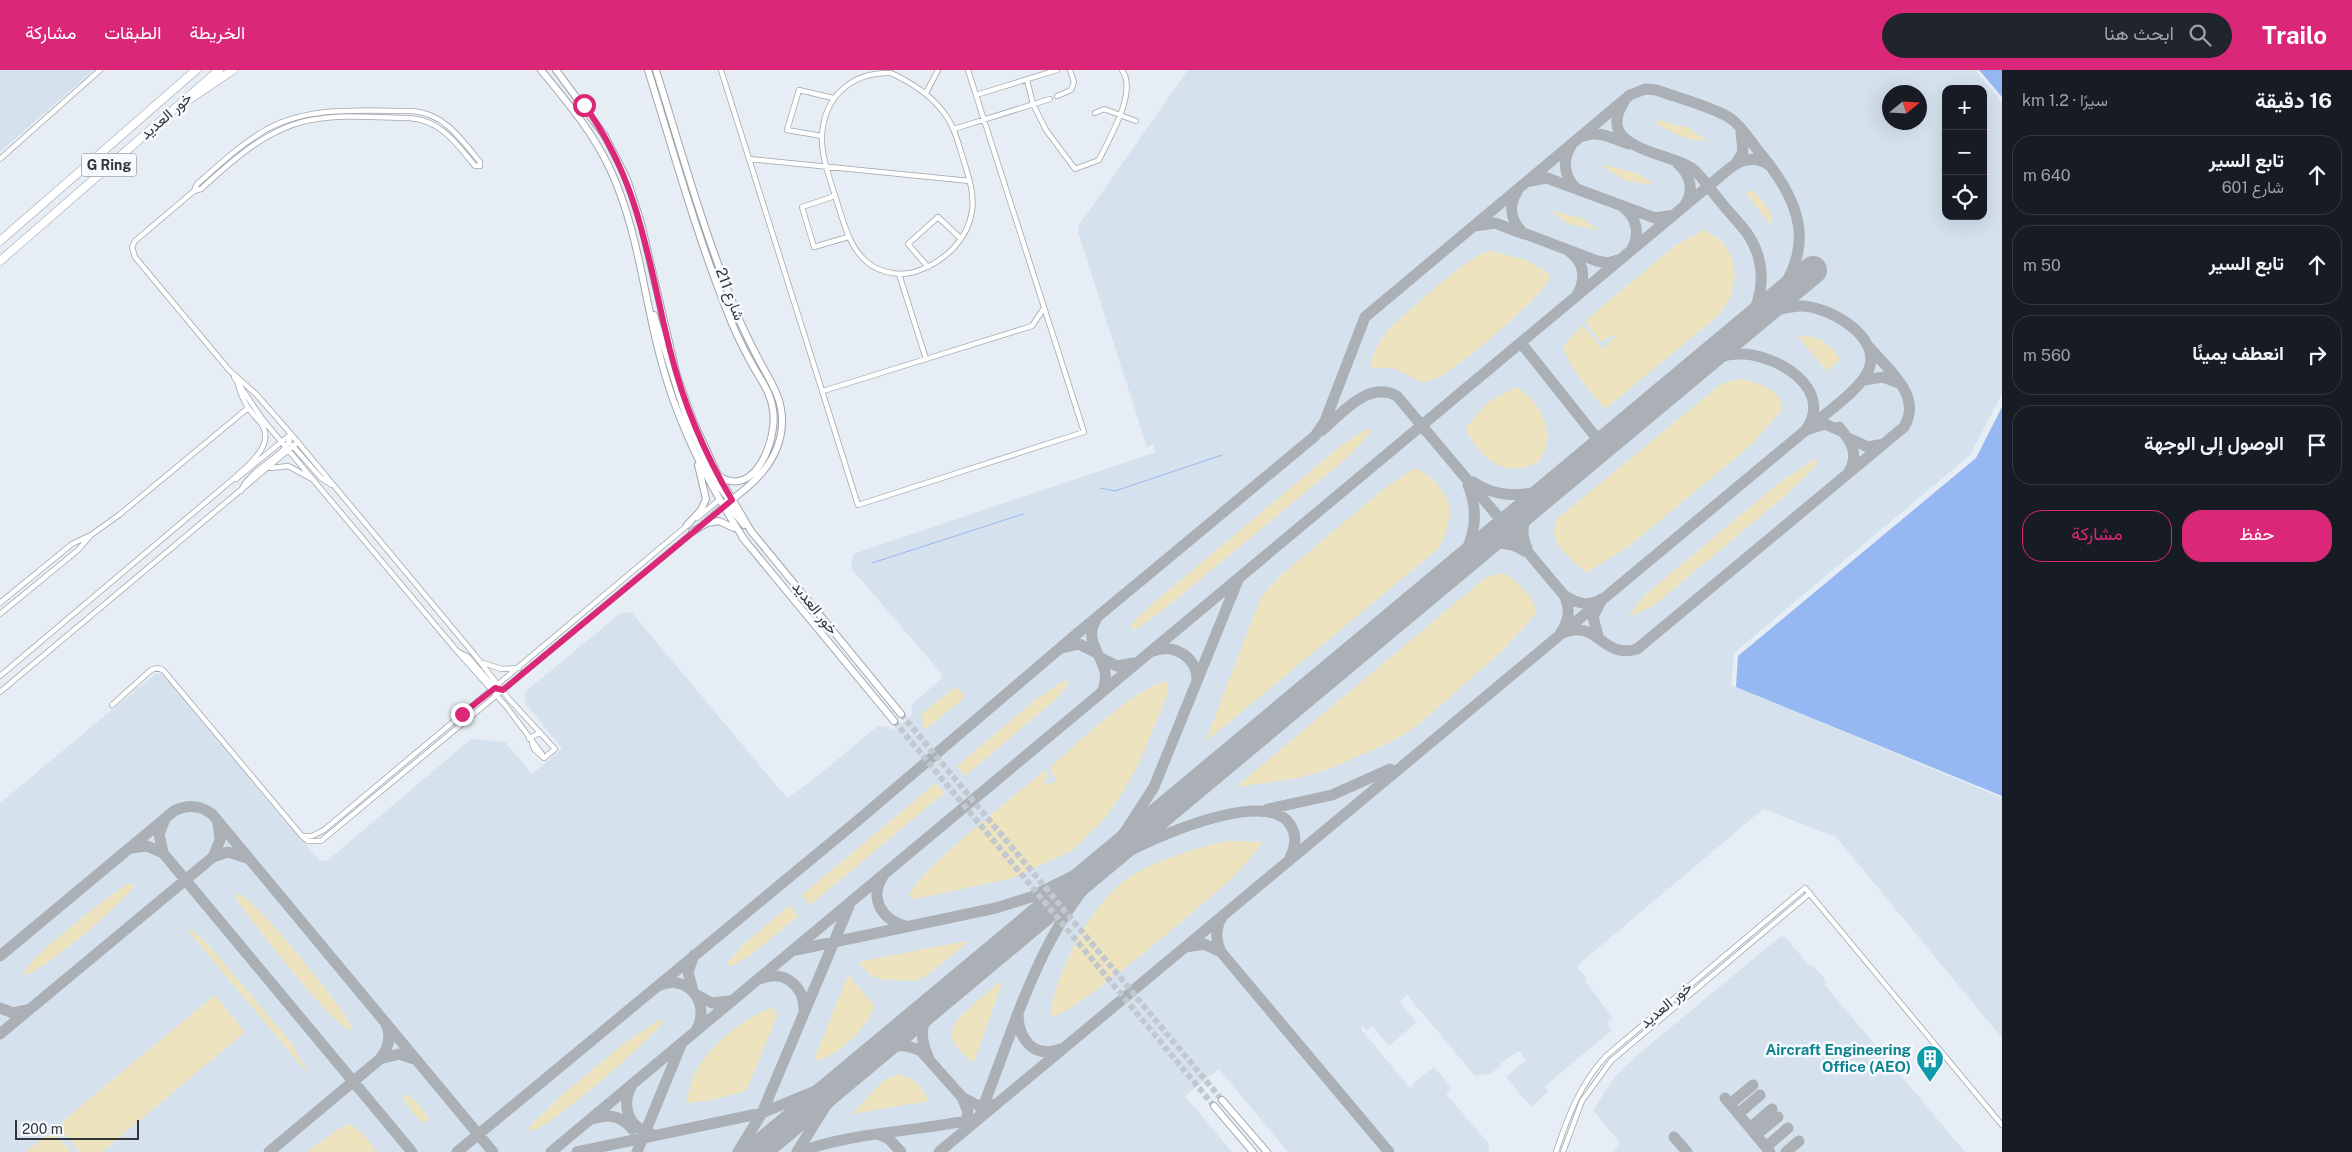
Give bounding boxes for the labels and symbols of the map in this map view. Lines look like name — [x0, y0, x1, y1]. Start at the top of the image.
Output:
north arrow — [1882, 85, 1927, 130]
street label: خور العديد — [137, 89, 195, 143]
route start — [573, 94, 596, 117]
road number: G Ring — [82, 154, 136, 176]
street label: شارع 211 — [710, 265, 748, 324]
street label: خور العديد — [788, 578, 842, 638]
route end — [451, 703, 474, 726]
street label: خور العديد — [1636, 978, 1696, 1032]
place label: Aircraft Engineering Office (AEO) — [1765, 1041, 1912, 1075]
building icon: Aircraft Engineering Office (AEO) — [1915, 1044, 1945, 1083]
scale bar — [15, 1117, 139, 1140]

